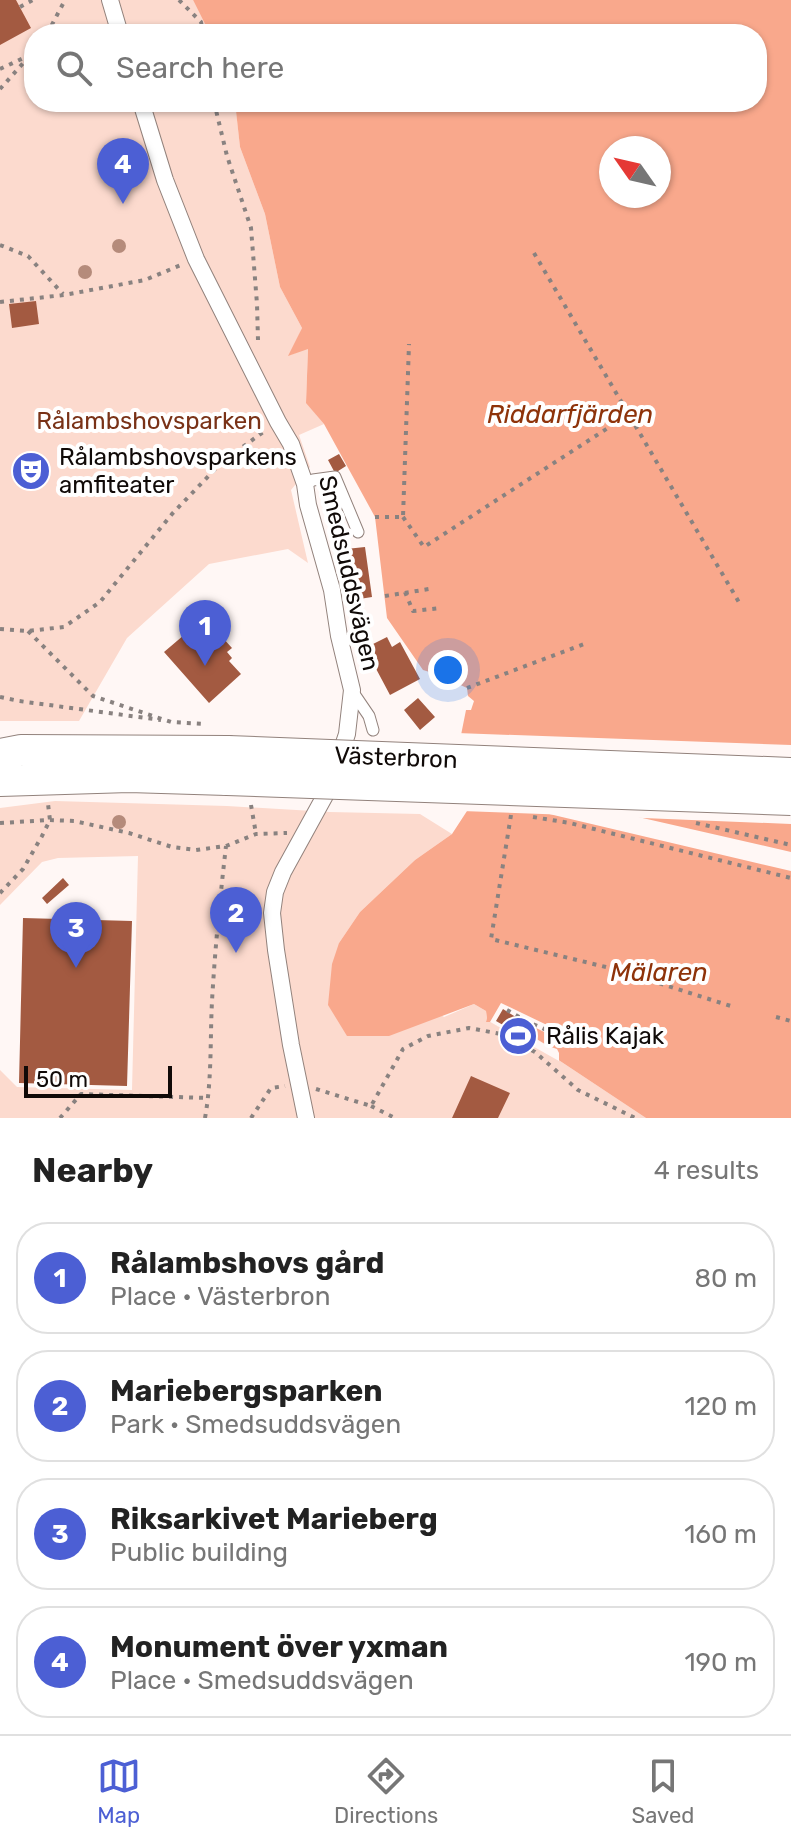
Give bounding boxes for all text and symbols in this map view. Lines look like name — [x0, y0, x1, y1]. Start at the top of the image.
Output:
search box — [24, 24, 767, 112]
icon: search — [52, 46, 96, 90]
text: Search here — [116, 50, 284, 86]
north arrow — [599, 136, 671, 208]
pin: 4 — [97, 138, 149, 204]
water label: Riddarfjärden — [487, 399, 653, 430]
park label: Rålambshovsparken — [36, 407, 262, 435]
place label: Rålambshovsparkens amfiteater — [59, 443, 297, 499]
theatre icon: Rålambshovsparkens amfiteater — [10, 450, 52, 492]
street label: Smedsuddsvägen — [313, 473, 385, 673]
pin: 1 — [179, 600, 231, 666]
your location — [428, 650, 468, 690]
street label: Västerbron — [334, 741, 458, 774]
pin: 2 — [210, 887, 262, 953]
pin: 3 — [50, 902, 102, 968]
water label: Mälaren — [610, 957, 708, 988]
sports icon: Rålis Kajak — [497, 1015, 539, 1057]
place label: Rålis Kajak — [546, 1022, 665, 1050]
scale bar — [24, 1062, 172, 1098]
text: 50 m — [36, 1066, 88, 1093]
text: Nearby — [32, 1150, 153, 1191]
text: 4 results — [654, 1155, 759, 1186]
text: Rålambshovs gård — [110, 1245, 384, 1281]
text: 1 — [54, 1263, 66, 1294]
text: 80 m — [694, 1263, 757, 1294]
text: Place · Västerbron — [110, 1281, 330, 1312]
text: Mariebergsparken — [110, 1373, 383, 1409]
text: 2 — [52, 1391, 68, 1422]
text: 120 m — [685, 1391, 757, 1422]
text: Park · Smedsuddsvägen — [110, 1409, 401, 1440]
text: Riksarkivet Marieberg — [110, 1501, 438, 1537]
text: 3 — [51, 1519, 69, 1550]
text: 160 m — [684, 1519, 757, 1550]
text: Public building — [110, 1537, 288, 1568]
text: Monument över yxman — [110, 1629, 448, 1665]
text: 4 — [51, 1647, 69, 1678]
text: 190 m — [684, 1647, 757, 1678]
text: Place · Smedsuddsvägen — [110, 1665, 414, 1696]
tab: Map — [97, 1754, 141, 1829]
tab: Directions — [334, 1754, 438, 1829]
tab: Saved — [632, 1754, 694, 1829]

